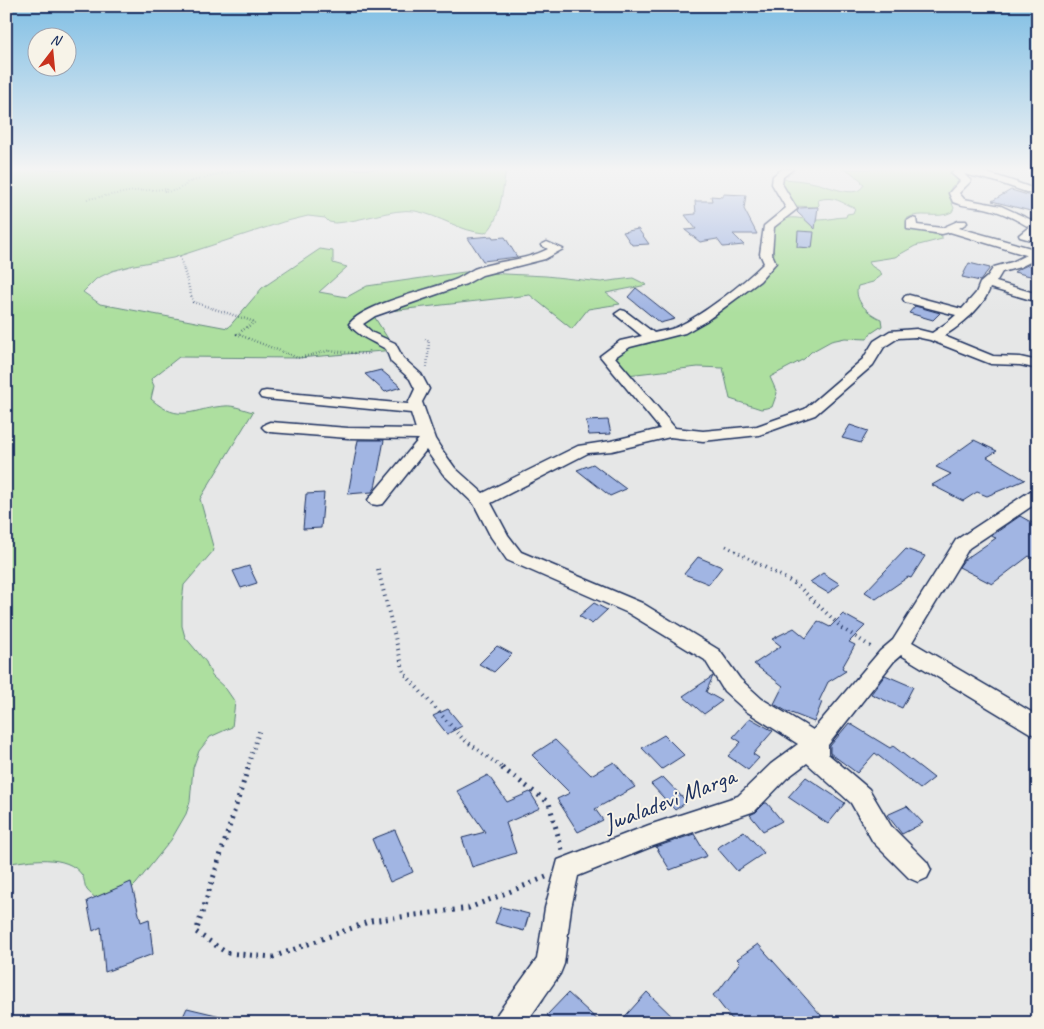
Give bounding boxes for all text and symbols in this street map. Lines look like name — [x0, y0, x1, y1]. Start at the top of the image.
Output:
north arrow — [28, 28, 78, 78]
text: N — [49, 31, 64, 50]
street label: Jwaladevi Marga — [598, 759, 743, 840]

